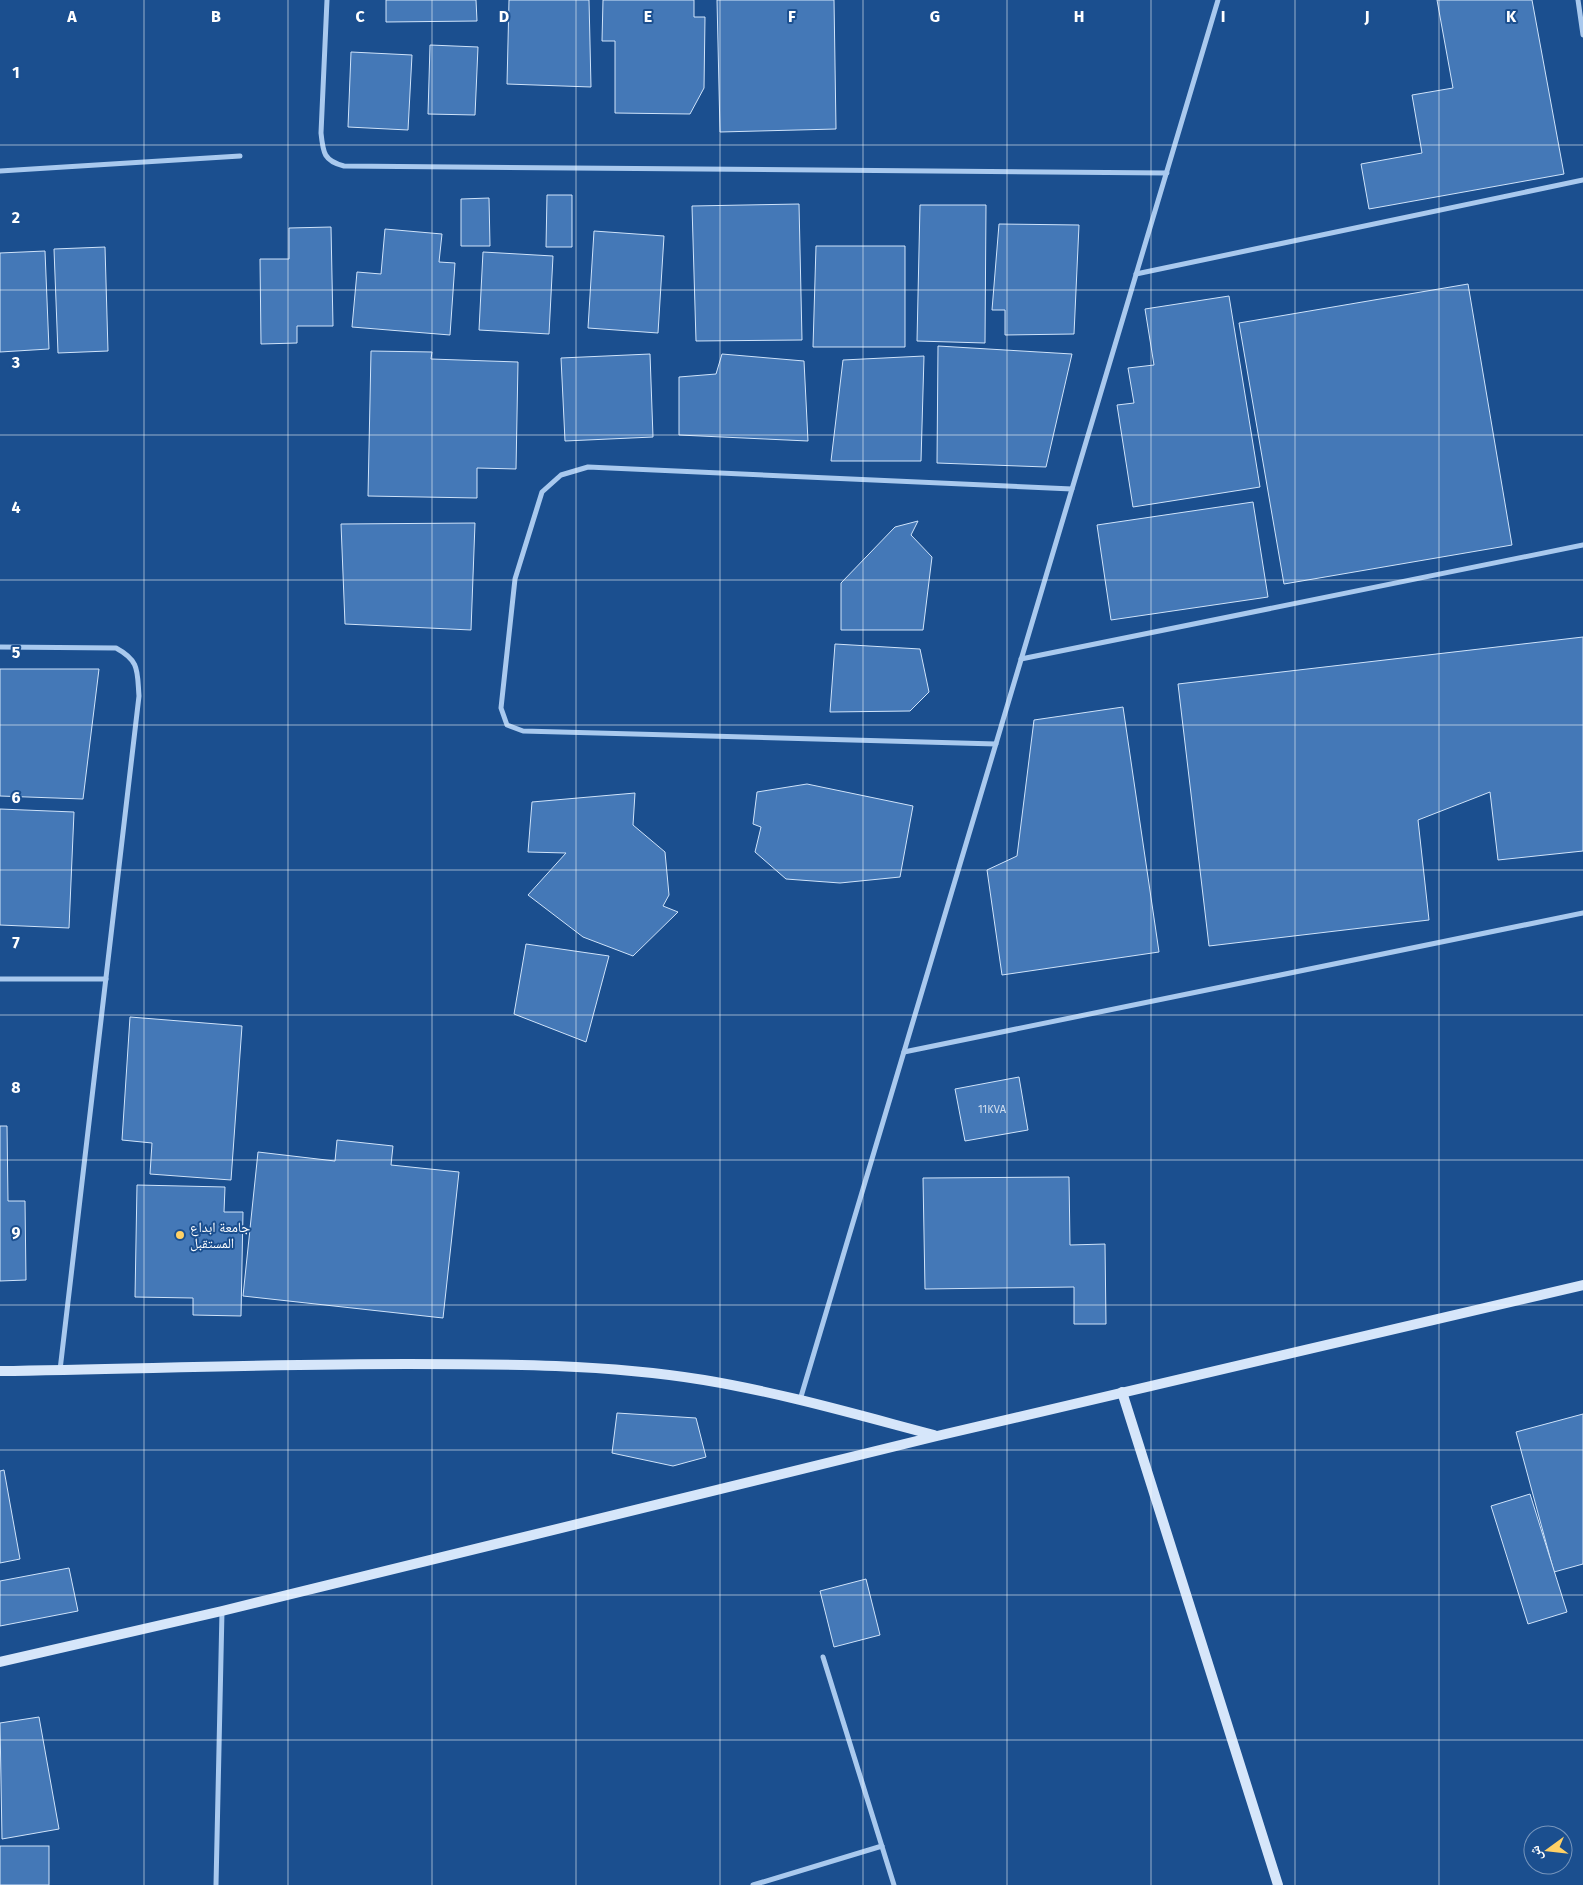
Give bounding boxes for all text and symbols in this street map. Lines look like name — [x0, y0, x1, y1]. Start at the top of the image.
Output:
text: A — [66, 7, 77, 26]
text: B — [211, 7, 221, 26]
text: C — [355, 7, 365, 26]
text: D — [499, 7, 509, 26]
text: E — [644, 7, 652, 26]
text: F — [788, 7, 796, 26]
text: G — [930, 7, 940, 26]
text: H — [1074, 7, 1084, 26]
text: I — [1221, 7, 1225, 26]
text: J — [1363, 7, 1370, 26]
text: K — [1506, 7, 1517, 26]
text: 1 — [12, 63, 20, 82]
text: 2 — [12, 208, 20, 227]
text: 3 — [11, 353, 20, 372]
text: 4 — [11, 498, 21, 517]
text: 5 — [12, 643, 21, 662]
text: 6 — [11, 788, 21, 807]
text: 7 — [12, 933, 20, 952]
text: 8 — [11, 1078, 21, 1097]
house number: 11KVA — [978, 1103, 1007, 1116]
place label: جامعة ابداع المستقبل — [190, 1219, 250, 1252]
text: 9 — [12, 1223, 21, 1242]
marker: جامعة ابداع المستقبل — [174, 1229, 186, 1241]
north arrow — [1523, 1825, 1573, 1875]
text: ش — [1526, 1844, 1546, 1863]

